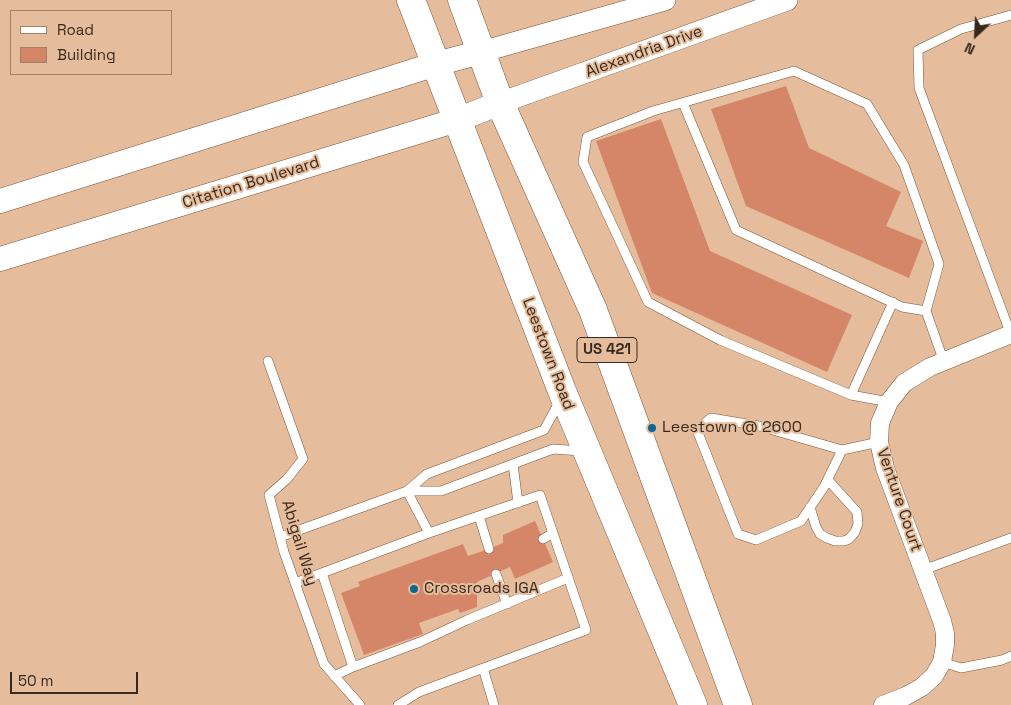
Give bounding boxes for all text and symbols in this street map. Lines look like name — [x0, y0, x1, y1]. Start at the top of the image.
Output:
legend — [10, 10, 172, 75]
north arrow — [951, 10, 1001, 60]
text: Road — [57, 20, 94, 39]
street label: Alexandria Drive — [583, 22, 705, 82]
text: N — [962, 38, 978, 59]
text: Building — [57, 45, 116, 64]
street label: Citation Boulevard — [180, 153, 322, 213]
street label: Leestown Road — [518, 295, 578, 413]
road number: US 421 — [577, 338, 637, 362]
place label: Leestown @ 2600 — [662, 418, 802, 438]
marker: Leestown @ 2600 — [646, 422, 658, 434]
street label: Venture Court — [872, 446, 926, 554]
street label: Abigail Way — [277, 498, 321, 588]
place label: Crossroads IGA — [424, 579, 539, 599]
marker: Crossroads IGA — [408, 583, 420, 595]
scale bar — [12, 662, 140, 694]
text: 50 m — [18, 671, 53, 690]

